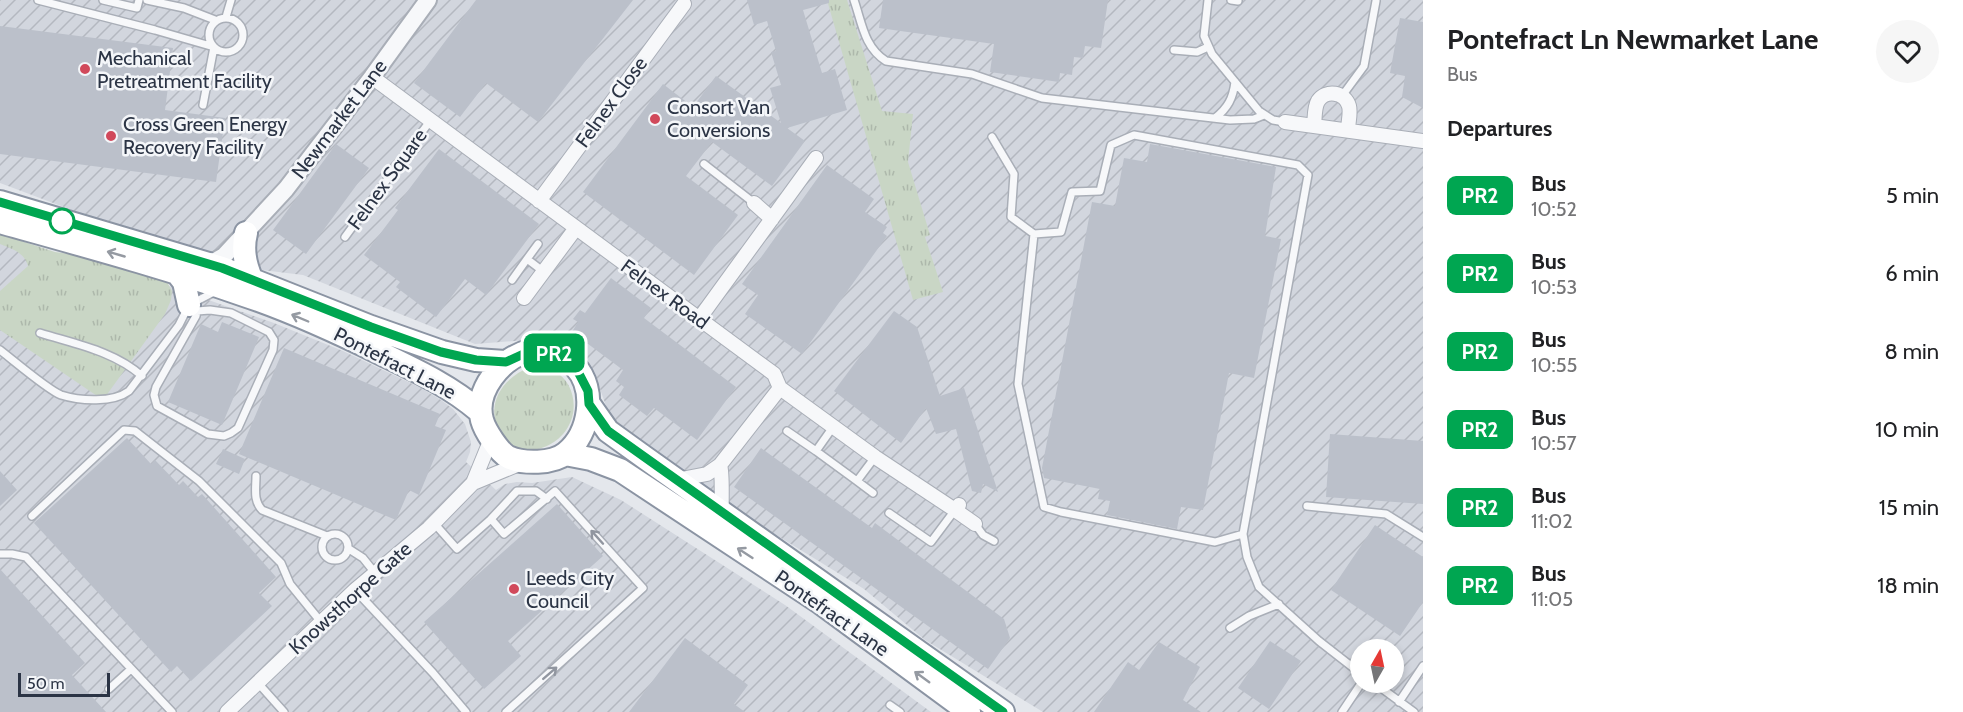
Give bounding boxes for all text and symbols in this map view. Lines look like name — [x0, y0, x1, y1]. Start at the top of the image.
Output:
button: heart — [1876, 20, 1939, 83]
text: Pontefract Ln Newmarket Lane — [1447, 22, 1818, 56]
place label: Mechanical Pretreatment Facility — [97, 46, 272, 93]
street label: Felnex Close — [570, 52, 652, 152]
street label: Newmarket Lane — [286, 55, 392, 183]
marker: Mechanical Pretreatment Facility — [78, 62, 92, 76]
text: Bus — [1447, 62, 1478, 86]
place label: Consort Van Conversions — [667, 95, 770, 142]
place label: Cross Green Energy Recovery Facility — [123, 112, 287, 159]
marker: Consort Van Conversions — [648, 112, 662, 126]
text: Departures — [1447, 115, 1552, 142]
street label: Felnex Square — [342, 124, 432, 234]
marker: Cross Green Energy Recovery Facility — [104, 129, 118, 143]
text: Bus — [1531, 170, 1566, 197]
text: 5 min — [1886, 182, 1939, 209]
text: PR2 — [1462, 183, 1498, 208]
text: 10:52 — [1531, 197, 1577, 221]
unlabelled marker — [49, 208, 75, 234]
one-way arrow — [107, 248, 126, 259]
text: Bus — [1531, 248, 1566, 275]
street label: Felnex Road — [616, 254, 714, 334]
text: 6 min — [1885, 260, 1939, 287]
text: PR2 — [1462, 261, 1498, 286]
text: 10:53 — [1531, 275, 1577, 299]
one-way arrow — [291, 312, 310, 323]
street label: Pontefract Lane — [330, 322, 460, 404]
text: Bus — [1531, 326, 1566, 353]
line badge: PR2 — [520, 334, 588, 372]
text: 8 min — [1884, 338, 1939, 365]
text: PR2 — [1462, 339, 1498, 364]
text: PR2 — [536, 341, 572, 366]
text: 10:55 — [1531, 353, 1577, 377]
text: Bus — [1531, 404, 1566, 431]
text: 10 min — [1875, 416, 1939, 443]
text: PR2 — [1462, 417, 1498, 442]
text: 10:57 — [1531, 431, 1577, 455]
text: Bus — [1531, 482, 1566, 509]
text: 15 min — [1879, 494, 1939, 521]
text: PR2 — [1462, 495, 1498, 520]
text: 11:02 — [1531, 509, 1573, 533]
one-way arrow — [590, 530, 604, 545]
street label: Knowsthorpe Gate — [284, 537, 416, 659]
one-way arrow — [737, 547, 754, 559]
text: Bus — [1531, 560, 1566, 587]
street label: Pontefract Lane — [770, 565, 894, 661]
place label: Leeds City Council — [526, 566, 614, 613]
text: 18 min — [1877, 572, 1939, 599]
text: PR2 — [1462, 573, 1498, 598]
marker: Leeds City Council — [507, 582, 521, 596]
text: 11:05 — [1531, 587, 1573, 611]
north arrow — [1350, 639, 1404, 693]
map controls — [1350, 639, 1404, 693]
one-way arrow — [542, 666, 557, 680]
scale bar — [18, 670, 110, 698]
one-way arrow — [914, 671, 930, 684]
text: 50 m — [27, 674, 64, 693]

